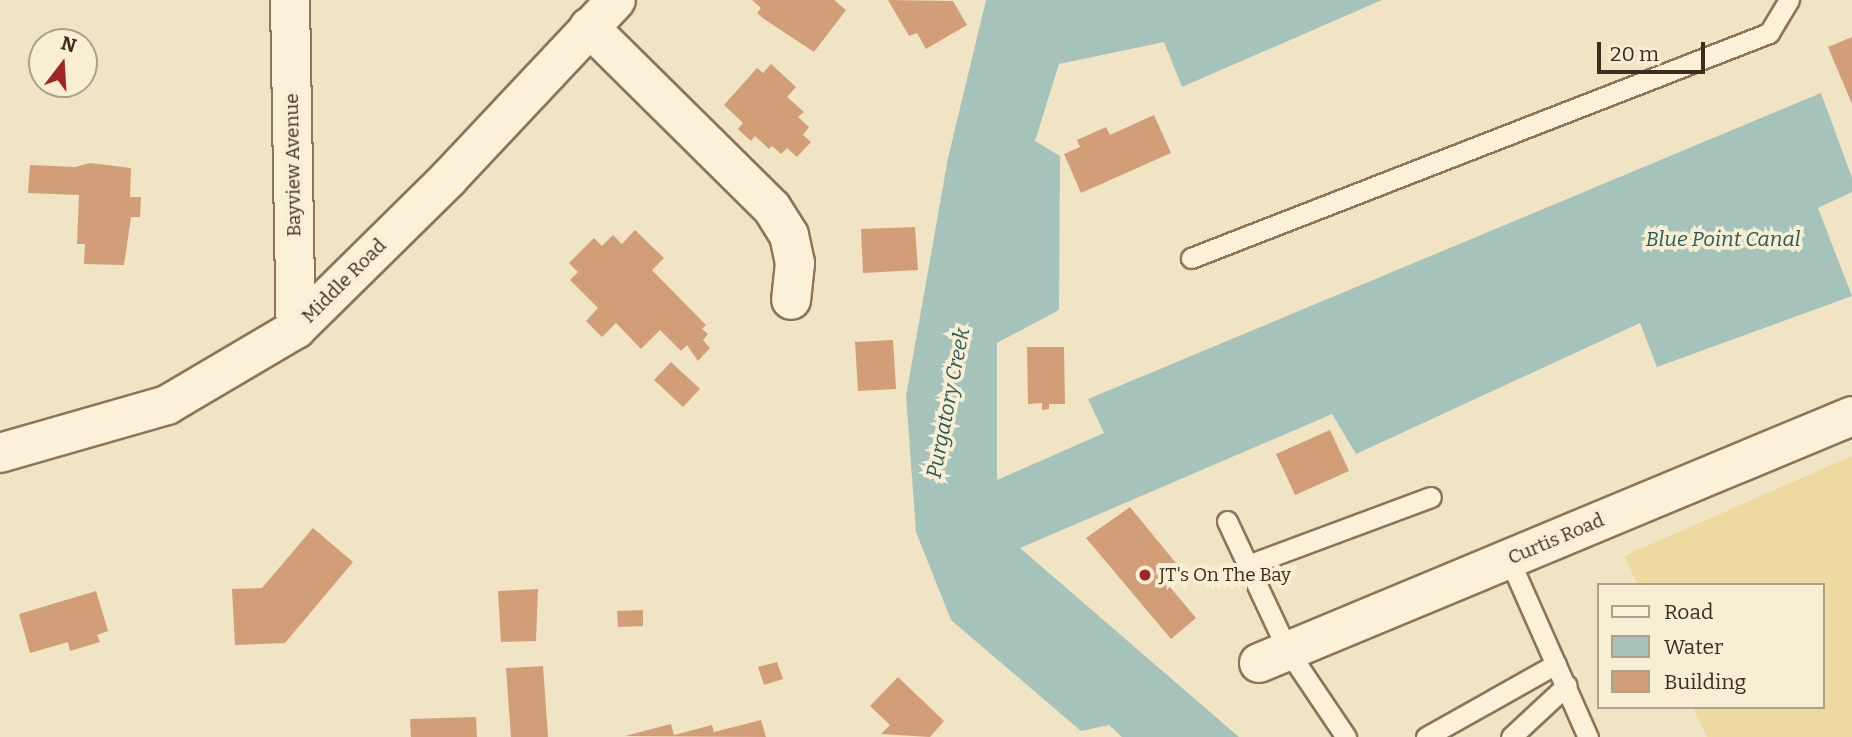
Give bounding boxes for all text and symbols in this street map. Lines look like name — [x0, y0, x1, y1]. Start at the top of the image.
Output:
north arrow — [28, 28, 98, 98]
scale bar — [1600, 28, 1708, 72]
text: N — [58, 31, 79, 57]
text: 20 m — [1610, 41, 1659, 67]
street label: Bayview Avenue — [280, 93, 306, 237]
water label: Blue Point Canal — [1646, 226, 1800, 252]
street label: Middle Road — [297, 234, 391, 328]
water label: Purgatory Creek — [921, 326, 975, 480]
street label: Curtis Road — [1505, 509, 1607, 569]
place label: JT's On The Bay — [1159, 564, 1291, 586]
marker: JT's On The Bay — [1137, 567, 1153, 583]
legend — [1596, 583, 1824, 709]
text: Road — [1664, 599, 1713, 625]
text: Water — [1664, 634, 1723, 660]
text: Building — [1664, 669, 1746, 695]

